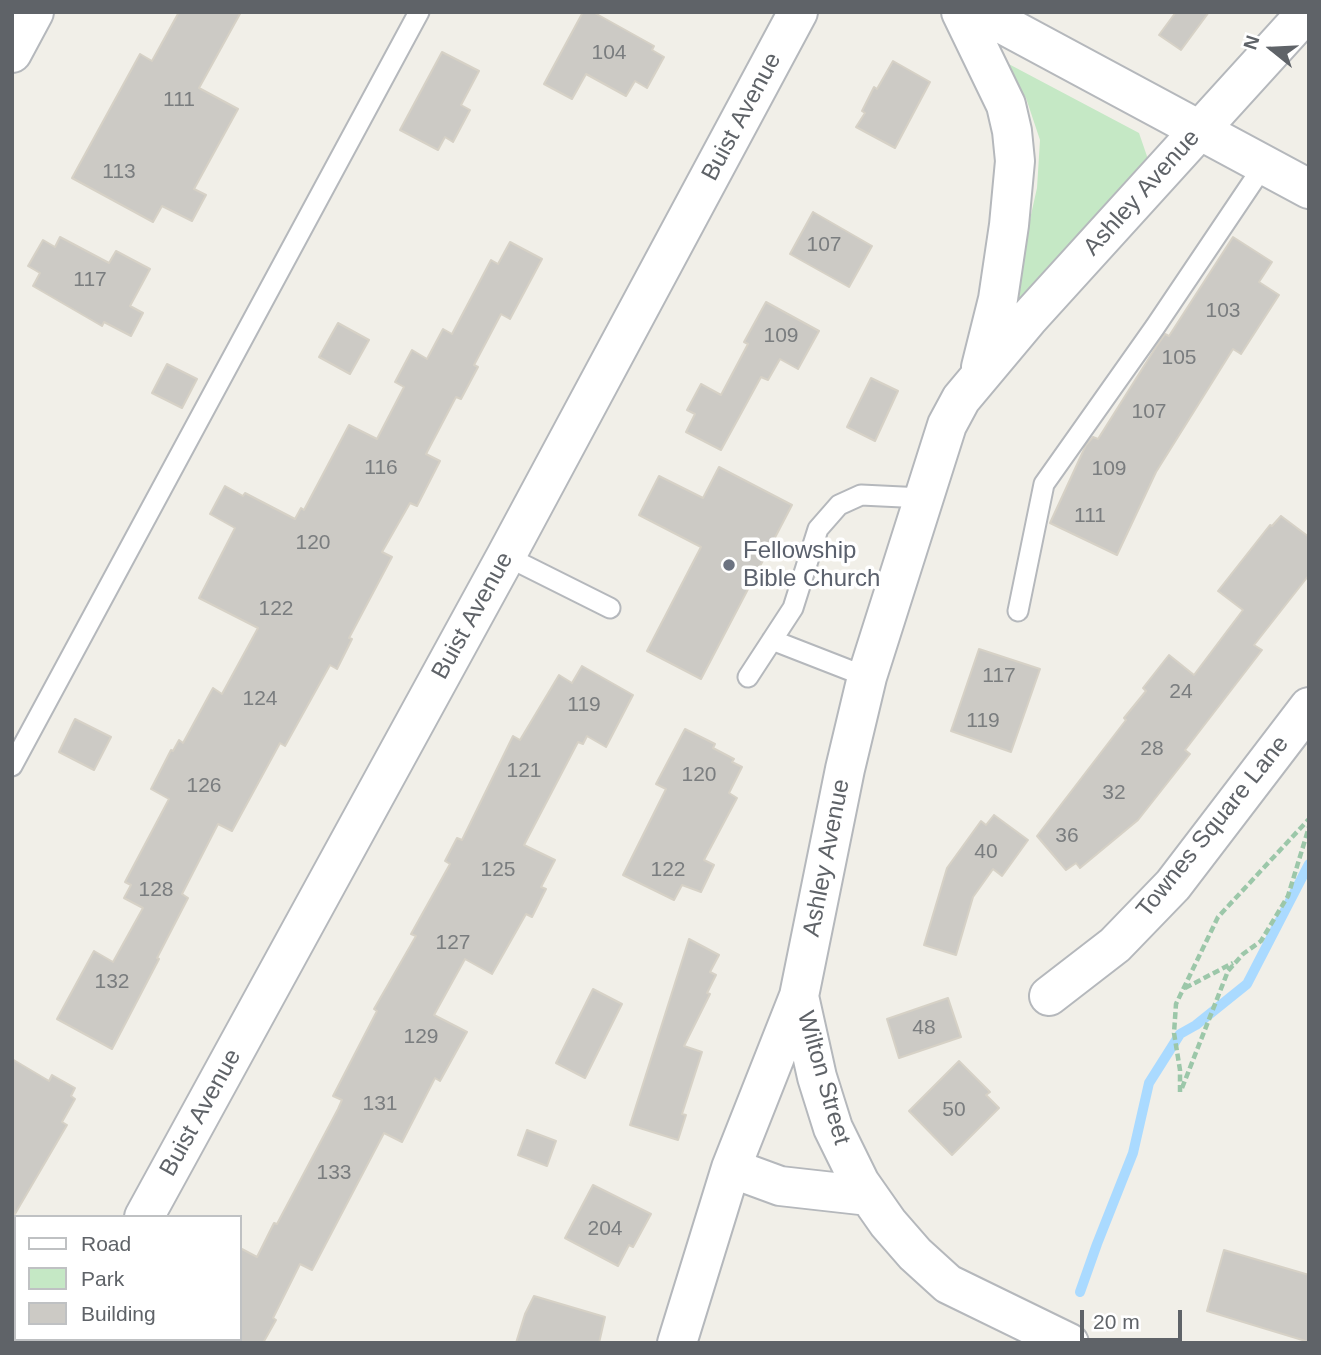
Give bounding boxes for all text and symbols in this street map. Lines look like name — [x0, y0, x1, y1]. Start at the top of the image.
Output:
north arrow — [1237, 14, 1307, 84]
text: N — [1239, 33, 1264, 52]
house number: 104 — [591, 40, 627, 66]
street label: Buist Avenue — [696, 48, 788, 186]
house number: 111 — [163, 87, 195, 113]
street label: Ashley Avenue — [1078, 124, 1206, 262]
house number: 113 — [102, 159, 136, 185]
house number: 107 — [806, 232, 842, 258]
house number: 117 — [73, 267, 107, 293]
house number: 103 — [1205, 298, 1241, 324]
house number: 109 — [763, 323, 799, 349]
house number: 105 — [1161, 345, 1197, 371]
house number: 107 — [1131, 399, 1167, 425]
house number: 116 — [364, 455, 398, 481]
house number: 109 — [1091, 456, 1127, 482]
house number: 111 — [1074, 503, 1106, 529]
house number: 120 — [295, 530, 331, 556]
place label: Fellowship Bible Church — [743, 537, 880, 593]
street label: Buist Avenue — [426, 547, 520, 685]
marker: Fellowship Bible Church — [721, 557, 737, 573]
house number: 122 — [258, 596, 294, 622]
house number: 117 — [982, 663, 1016, 689]
house number: 24 — [1169, 679, 1193, 705]
house number: 124 — [242, 686, 278, 712]
house number: 119 — [567, 692, 601, 718]
house number: 119 — [966, 708, 1000, 734]
street label: Townes Square Lane — [1131, 730, 1295, 924]
house number: 28 — [1140, 736, 1164, 762]
house number: 121 — [506, 758, 542, 784]
house number: 120 — [681, 762, 717, 788]
house number: 126 — [186, 773, 222, 799]
street label: Ashley Avenue — [798, 777, 856, 939]
house number: 32 — [1102, 780, 1126, 806]
house number: 36 — [1055, 823, 1079, 849]
house number: 40 — [974, 839, 998, 865]
house number: 125 — [480, 857, 516, 883]
house number: 122 — [650, 857, 686, 883]
house number: 128 — [138, 877, 174, 903]
house number: 127 — [435, 930, 471, 956]
house number: 132 — [94, 969, 130, 995]
street label: Wilton Street — [790, 1008, 856, 1148]
house number: 48 — [912, 1015, 936, 1041]
house number: 129 — [403, 1024, 439, 1050]
street label: Buist Avenue — [154, 1044, 248, 1182]
house number: 131 — [362, 1091, 398, 1117]
house number: 50 — [942, 1097, 966, 1123]
house number: 133 — [316, 1160, 352, 1186]
legend — [14, 1215, 242, 1341]
house number: 204 — [587, 1216, 623, 1242]
text: Road — [81, 1232, 131, 1255]
text: Park — [81, 1267, 124, 1290]
scale bar — [1083, 1296, 1184, 1340]
text: Building — [81, 1302, 156, 1325]
text: 20 m — [1093, 1310, 1140, 1333]

